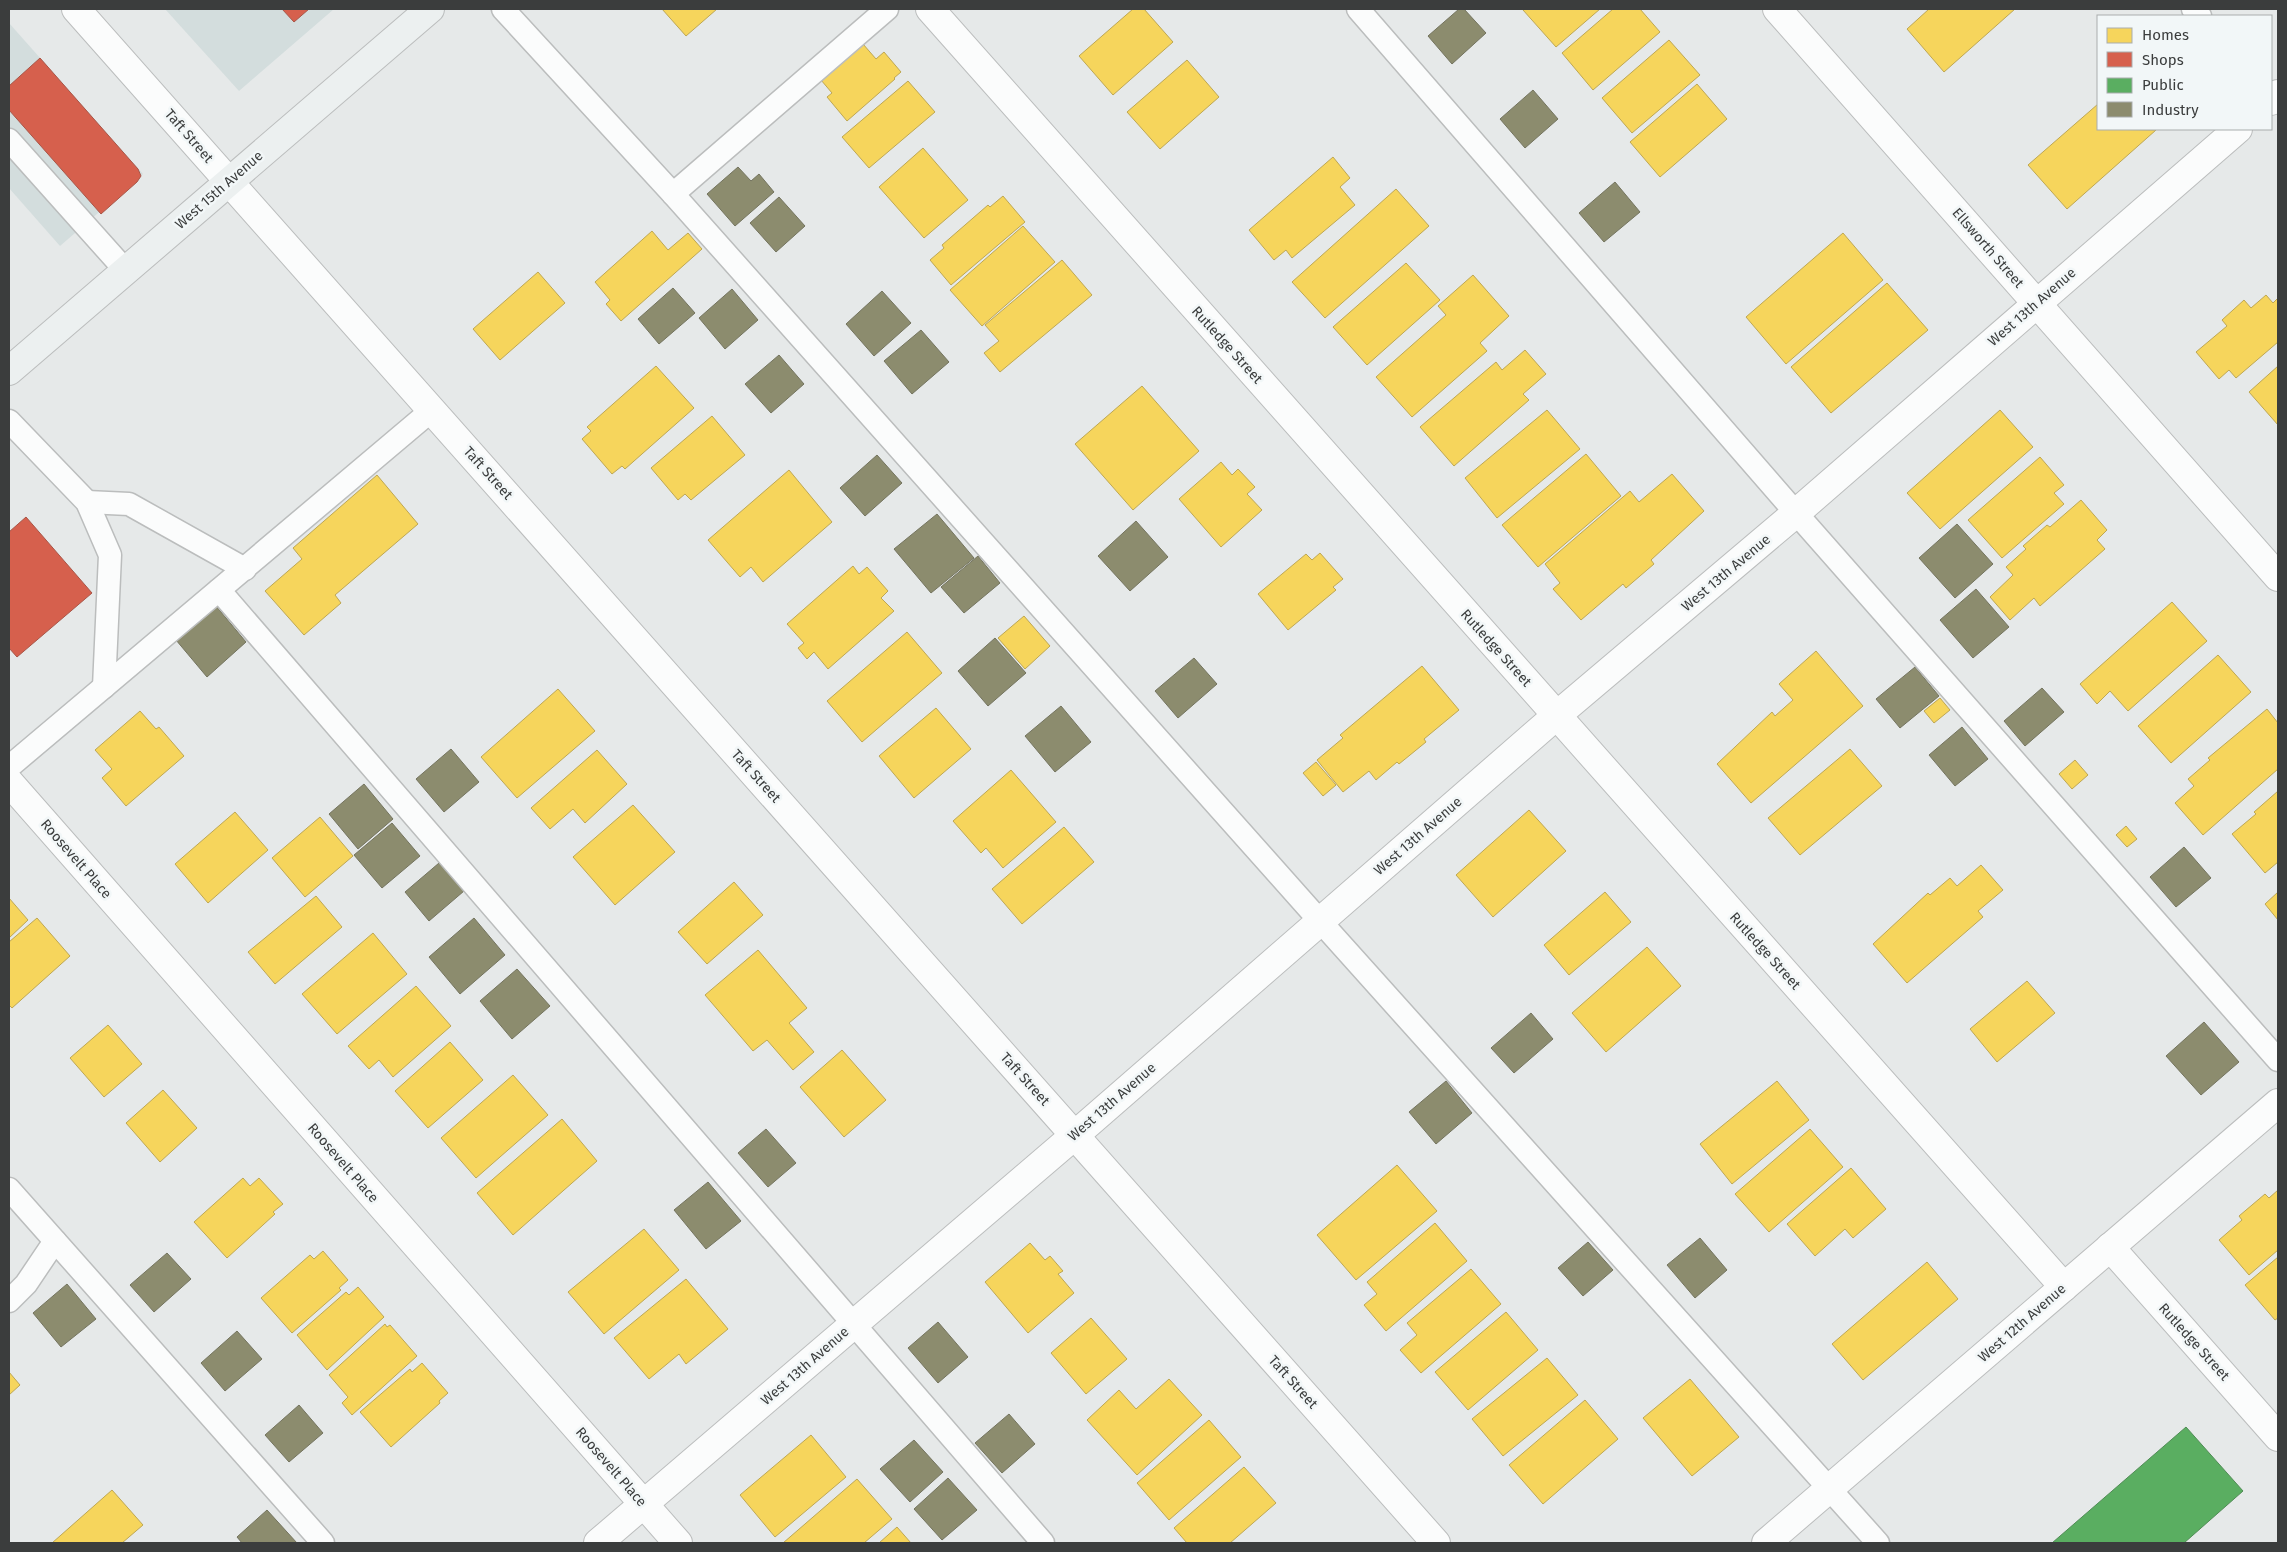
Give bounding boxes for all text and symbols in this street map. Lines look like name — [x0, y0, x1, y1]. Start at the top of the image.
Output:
legend — [2097, 15, 2272, 130]
text: Homes — [2142, 26, 2189, 44]
text: Shops — [2142, 51, 2184, 69]
text: Public — [2142, 76, 2184, 94]
text: Industry — [2142, 101, 2199, 119]
street label: Taft Street — [161, 106, 218, 167]
street label: West 15th Avenue — [172, 147, 266, 233]
street label: Ellsworth Street — [1949, 204, 2028, 292]
street label: West 13th Avenue — [1985, 264, 2079, 350]
street label: Rutledge Street — [1188, 303, 1267, 388]
street label: Taft Street — [460, 443, 517, 504]
street label: West 13th Avenue — [1678, 531, 1774, 615]
street label: Rutledge Street — [1457, 606, 1536, 691]
street label: Taft Street — [728, 746, 785, 807]
street label: West 13th Avenue — [1371, 793, 1465, 879]
street label: Roosevelt Place — [37, 816, 115, 902]
street label: Rutledge Street — [1726, 909, 1805, 994]
street label: Taft Street — [997, 1049, 1054, 1110]
street label: West 13th Avenue — [1065, 1059, 1159, 1145]
street label: Roosevelt Place — [304, 1120, 382, 1206]
street label: West 12th Avenue — [1975, 1280, 2069, 1366]
street label: Rutledge Street — [2155, 1300, 2234, 1385]
street label: West 13th Avenue — [758, 1323, 852, 1409]
street label: Taft Street — [1265, 1352, 1322, 1413]
street label: Roosevelt Place — [572, 1424, 650, 1510]

